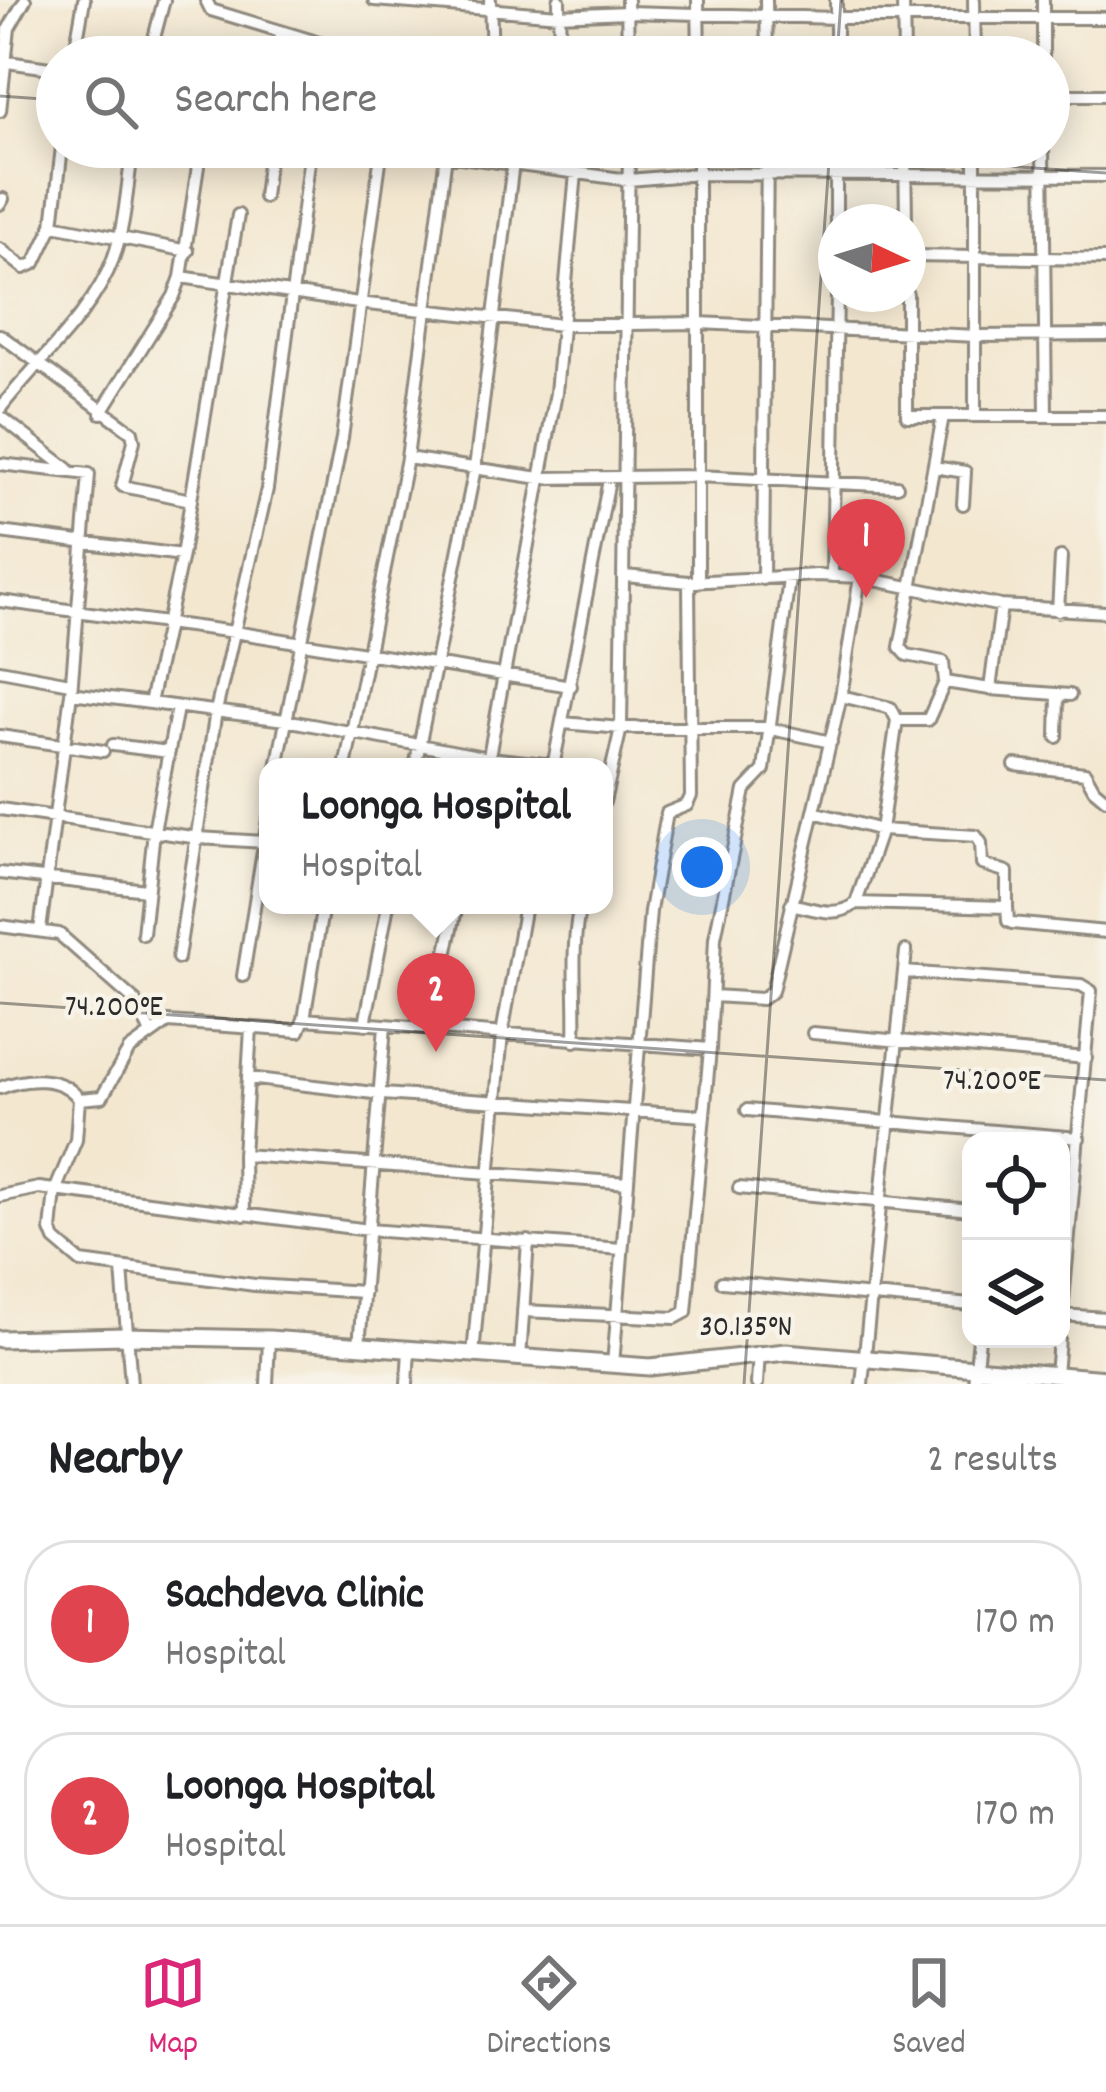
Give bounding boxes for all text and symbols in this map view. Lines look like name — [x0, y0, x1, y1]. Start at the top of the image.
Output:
search box — [36, 36, 1070, 168]
icon: search — [78, 69, 144, 135]
text: Search here — [174, 70, 377, 134]
north arrow — [818, 204, 926, 312]
pin: 1 — [827, 499, 905, 598]
popup — [259, 758, 613, 914]
text: Loonga Hospital — [301, 777, 571, 841]
your location — [672, 837, 732, 897]
text: Hospital — [301, 841, 422, 896]
pin: 2 — [397, 953, 475, 1052]
text: 74.200°E — [65, 988, 163, 1031]
text: 74.200°E — [943, 1062, 1041, 1105]
map controls — [962, 1132, 1070, 1348]
button: locate — [962, 1132, 1070, 1240]
button: layers — [962, 1240, 1070, 1348]
text: 30.135°N — [700, 1308, 792, 1351]
text: Nearby — [48, 1426, 181, 1498]
text: 2 results — [927, 1435, 1058, 1490]
text: Sachdeva Clinic — [165, 1565, 424, 1629]
text: 1 — [86, 1597, 94, 1652]
text: 170 m — [975, 1597, 1055, 1652]
text: Hospital — [165, 1629, 286, 1684]
text: Loonga Hospital — [165, 1757, 435, 1821]
text: 2 — [81, 1789, 99, 1844]
text: 170 m — [975, 1789, 1055, 1844]
text: Hospital — [165, 1821, 286, 1876]
tab: Map — [140, 1950, 206, 2069]
tab: Directions — [487, 1950, 612, 2069]
tab: Saved — [892, 1950, 966, 2069]

